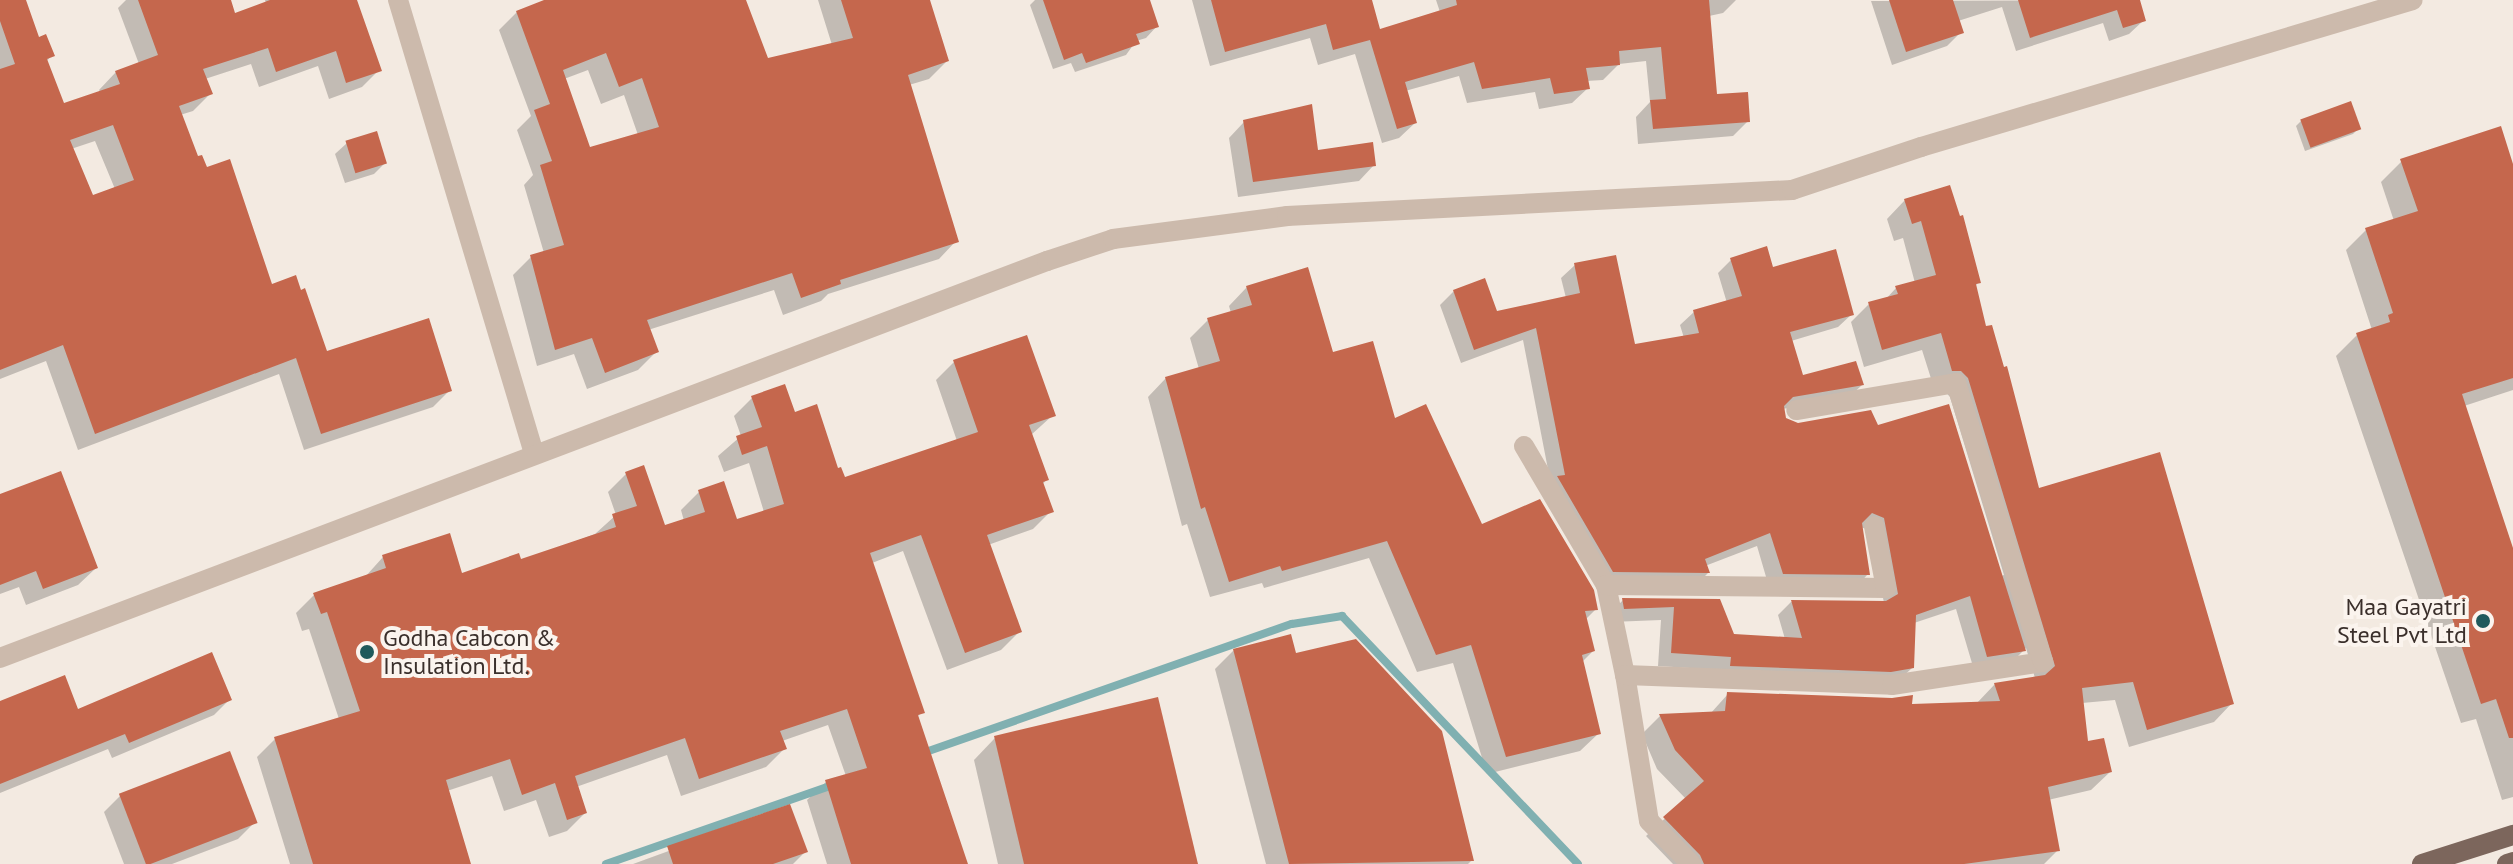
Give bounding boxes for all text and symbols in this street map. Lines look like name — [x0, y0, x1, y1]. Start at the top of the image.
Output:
place label: Maa Gayatri Steel Pvt Ltd — [2337, 593, 2467, 649]
marker: Maa Gayatri Steel Pvt Ltd — [2474, 612, 2492, 630]
place label: Godha Cabcon & Insulation Ltd. — [383, 624, 555, 680]
marker: Godha Cabcon & Insulation Ltd. — [358, 643, 376, 661]

